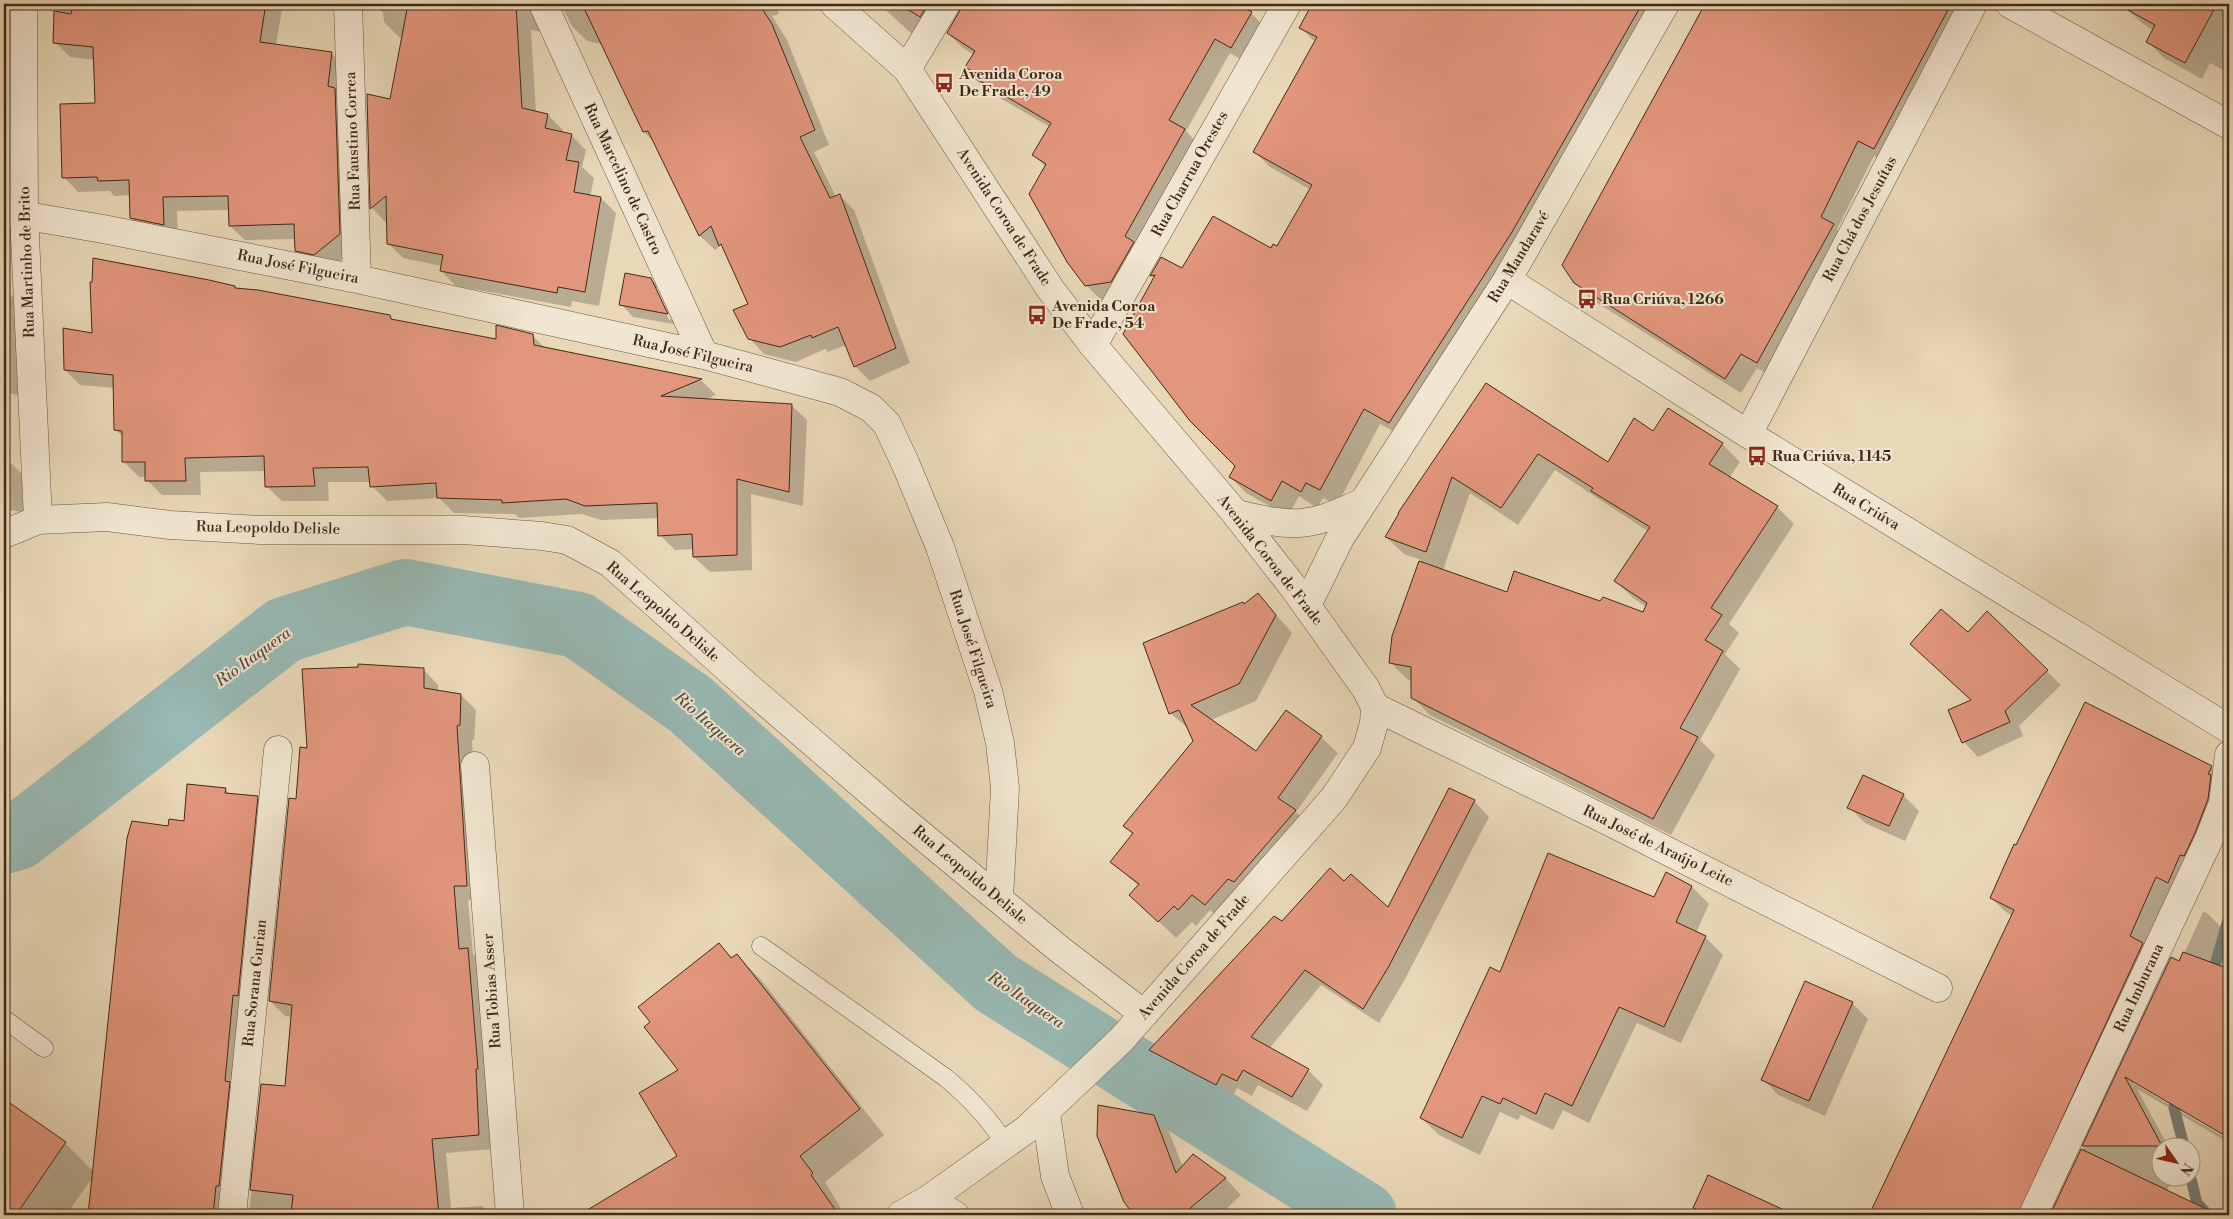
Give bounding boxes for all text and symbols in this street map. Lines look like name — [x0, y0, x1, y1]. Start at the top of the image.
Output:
place label: Avenida Coroa De Frade, 49 — [958, 65, 1063, 101]
street label: Rua Faustino Correa — [341, 71, 365, 211]
bus stop icon: Avenida Coroa De Frade, 49 — [933, 72, 955, 94]
street label: Rua Marcelino de Castro — [579, 100, 667, 258]
street label: Rua Charrua Orestes — [1148, 108, 1232, 240]
street label: Avenida Coroa de Frade — [952, 144, 1056, 290]
street label: Rua Chá dos Jesuítas — [1819, 153, 1901, 285]
street label: Rua Martinho de Brito — [15, 186, 39, 338]
street label: Rua Mandaravé — [1484, 207, 1554, 307]
street label: Rua José Filgueira — [236, 246, 361, 288]
bus stop icon: Rua Criúva, 1266 — [1576, 288, 1598, 310]
place label: Rua Criúva, 1266 — [1602, 290, 1724, 309]
place label: Avenida Coroa De Frade, 54 — [1051, 297, 1156, 333]
bus stop icon: Avenida Coroa De Frade, 54 — [1026, 304, 1048, 326]
street label: Rua José Filgueira — [631, 331, 756, 377]
bus stop icon: Rua Criúva, 1145 — [1746, 445, 1768, 467]
place label: Rua Criúva, 1145 — [1772, 447, 1891, 466]
street label: Rua Criúva — [1829, 479, 1903, 535]
street label: Avenida Coroa de Frade — [1212, 490, 1327, 629]
street label: Rua Leopoldo Delisle — [196, 517, 340, 539]
street label: Rua Leopoldo Delisle — [602, 557, 724, 667]
street label: Rua José Filgueira — [945, 587, 1001, 711]
water label: Rio Itaquera — [211, 623, 295, 692]
water label: Rio Itaquera — [669, 687, 750, 761]
street label: Rua José de Araújo Leite — [1580, 801, 1736, 891]
street label: Rua Leopoldo Delisle — [909, 821, 1031, 929]
street label: Avenida Coroa de Frade — [1133, 890, 1254, 1025]
street label: Rua Sorana Gurian — [239, 918, 271, 1048]
street label: Rua Tobias Asser — [478, 932, 506, 1049]
street label: Rua Imburana — [2110, 940, 2168, 1036]
water label: Rio Itaquera — [983, 967, 1068, 1033]
north arrow — [2150, 1136, 2200, 1186]
text: N — [2175, 1159, 2197, 1178]

